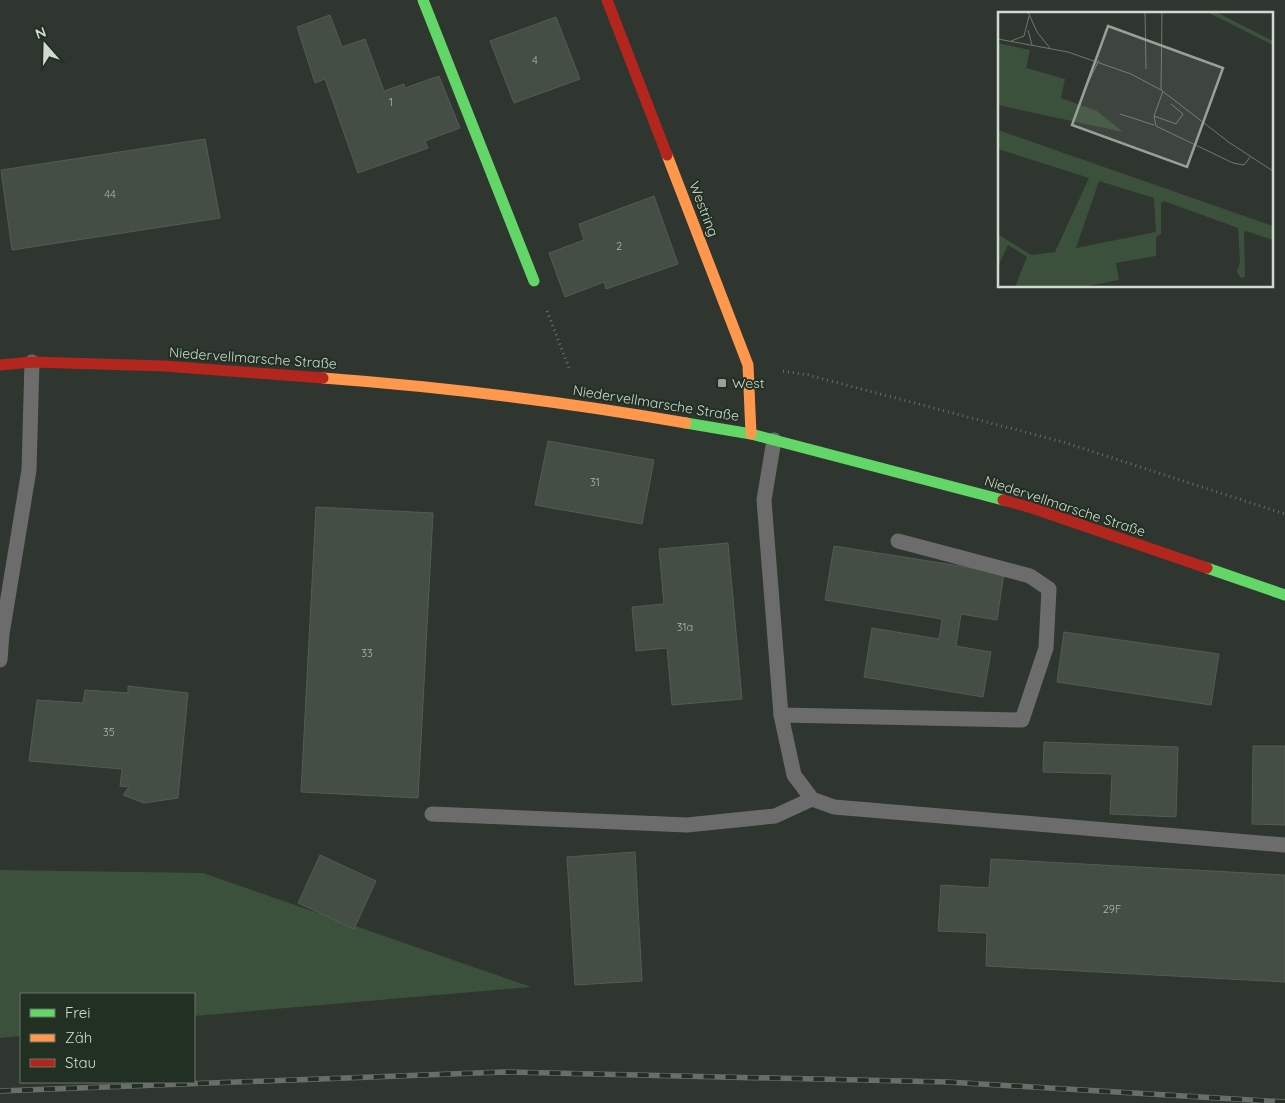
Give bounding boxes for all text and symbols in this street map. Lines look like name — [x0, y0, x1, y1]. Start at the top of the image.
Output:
inset map — [998, 12, 1272, 288]
north arrow — [20, 20, 70, 70]
text: N — [33, 23, 48, 43]
house number: 4 — [532, 53, 538, 67]
house number: 1 — [389, 95, 393, 109]
street label: Westring — [685, 179, 723, 239]
house number: 44 — [104, 187, 116, 201]
house number: 2 — [616, 239, 622, 253]
street label: Niedervellmarsche Straße — [169, 343, 338, 373]
place label: West — [732, 374, 765, 392]
marker: West — [716, 377, 728, 389]
street label: Niedervellmarsche Straße — [572, 381, 741, 425]
street label: Niedervellmarsche Straße — [982, 471, 1148, 541]
house number: 31 — [590, 475, 600, 489]
house number: 31a — [677, 620, 693, 634]
house number: 33 — [361, 646, 373, 660]
house number: 35 — [103, 725, 115, 739]
house number: 29F — [1103, 902, 1121, 916]
legend — [20, 993, 195, 1083]
text: Frei — [65, 1003, 91, 1022]
text: Zäh — [65, 1028, 92, 1047]
text: Stau — [65, 1053, 96, 1072]

